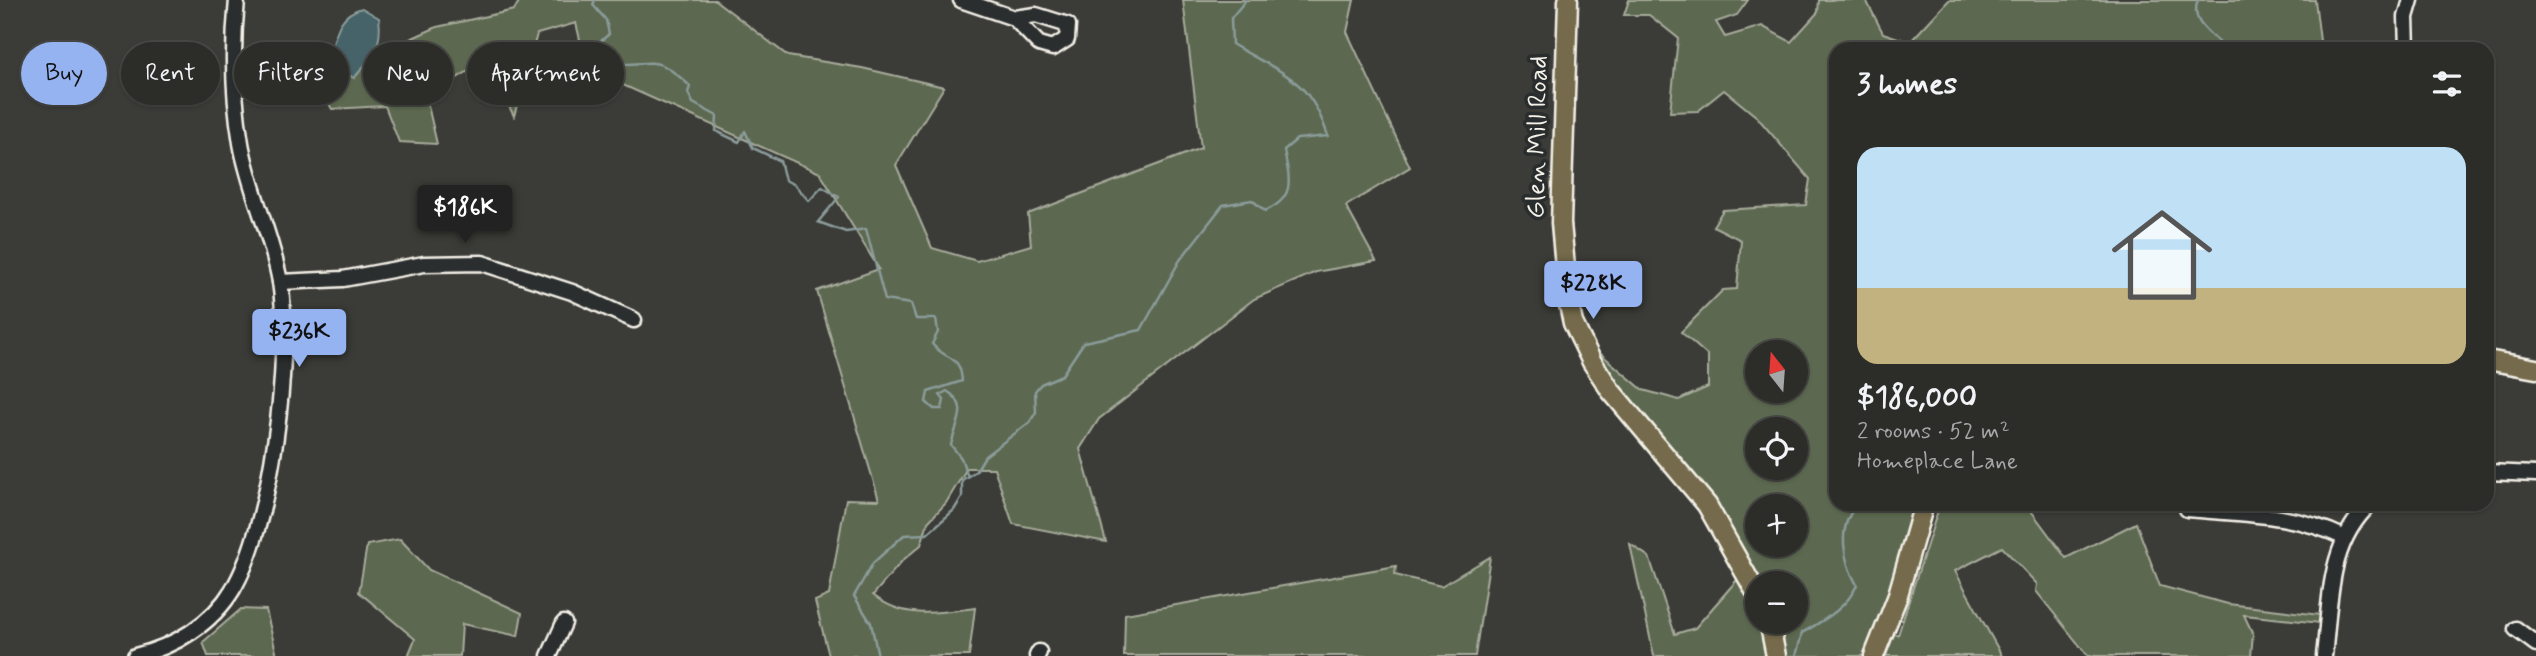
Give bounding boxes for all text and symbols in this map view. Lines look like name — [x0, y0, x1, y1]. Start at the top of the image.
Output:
chip: Buy — [21, 42, 107, 105]
chip: Rent — [121, 42, 220, 105]
chip: Filters — [234, 42, 349, 105]
chip: New — [363, 42, 453, 105]
chip: Apartment — [467, 42, 624, 105]
street label: Glen Mill Road — [1520, 55, 1556, 219]
text: 3 homes — [1857, 65, 1957, 104]
icon: filters — [2428, 65, 2466, 103]
pin: $186K — [416, 186, 514, 245]
icon: home — [2099, 192, 2225, 318]
text: $186K — [433, 193, 497, 223]
pin: $228K — [1544, 262, 1642, 321]
text: $228K — [1560, 269, 1626, 299]
pin: $236K — [250, 310, 348, 369]
text: $236K — [268, 317, 330, 347]
north arrow — [1745, 340, 1808, 402]
map controls — [1745, 340, 1808, 634]
text: $186,000 — [1857, 378, 1977, 417]
button: locate — [1745, 417, 1808, 480]
text: 2 rooms · 52 m² — [1857, 417, 2010, 447]
text: Homeplace Lane — [1857, 447, 2018, 477]
button: + — [1745, 494, 1808, 557]
button: − — [1745, 571, 1808, 634]

